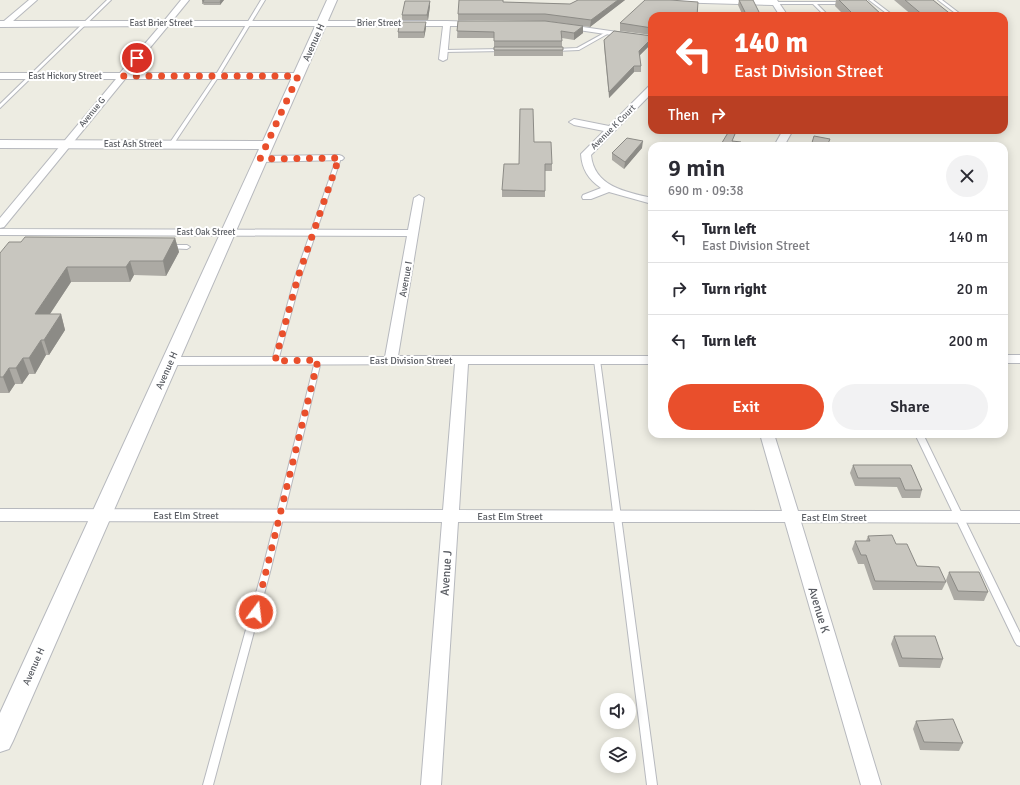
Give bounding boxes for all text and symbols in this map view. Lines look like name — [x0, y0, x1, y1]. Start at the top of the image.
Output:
street label: East Brier Street — [129, 18, 193, 29]
street label: Brier Street — [357, 18, 401, 29]
street label: Avenue H — [300, 22, 328, 63]
text: 140 m — [734, 26, 808, 60]
icon: left — [668, 28, 720, 80]
pin — [120, 41, 154, 75]
icon: arrive — [126, 47, 148, 69]
text: East Division Street — [734, 60, 883, 82]
street label: East Hickory Street — [28, 71, 102, 82]
street label: Avenue G — [77, 95, 108, 130]
street label: Avenue K Court — [589, 103, 638, 152]
icon: right — [707, 104, 729, 126]
text: Then — [668, 106, 699, 124]
street label: East Ash Street — [104, 139, 162, 150]
text: 9 min — [668, 153, 725, 183]
button: close — [946, 155, 988, 197]
text: 690 m · 09:38 — [668, 183, 744, 199]
text: Turn left — [702, 220, 756, 238]
icon: left — [668, 226, 690, 248]
street label: East Oak Street — [177, 227, 235, 238]
text: 140 m — [948, 228, 988, 246]
text: East Division Street — [702, 238, 810, 254]
street label: Avenue I — [397, 260, 415, 298]
icon: right — [668, 278, 690, 300]
text: Turn right — [702, 280, 767, 298]
text: 20 m — [957, 280, 988, 298]
icon: left — [668, 330, 690, 352]
text: Turn left — [702, 332, 756, 350]
text: 200 m — [948, 332, 988, 350]
street label: Avenue H — [153, 350, 181, 391]
street label: East Division Street — [370, 355, 453, 367]
button: Exit — [668, 384, 824, 430]
button: Share — [832, 384, 988, 430]
street label: East Elm Street — [153, 510, 219, 522]
street label: East Elm Street — [477, 511, 543, 523]
street label: East Elm Street — [801, 512, 867, 524]
street label: Avenue J — [437, 550, 456, 596]
street label: Avenue K — [804, 585, 833, 635]
position arrow — [235, 591, 277, 633]
street label: Avenue H — [20, 646, 48, 687]
map controls — [600, 693, 636, 773]
button: sound — [600, 693, 636, 729]
button: layers — [600, 737, 636, 773]

